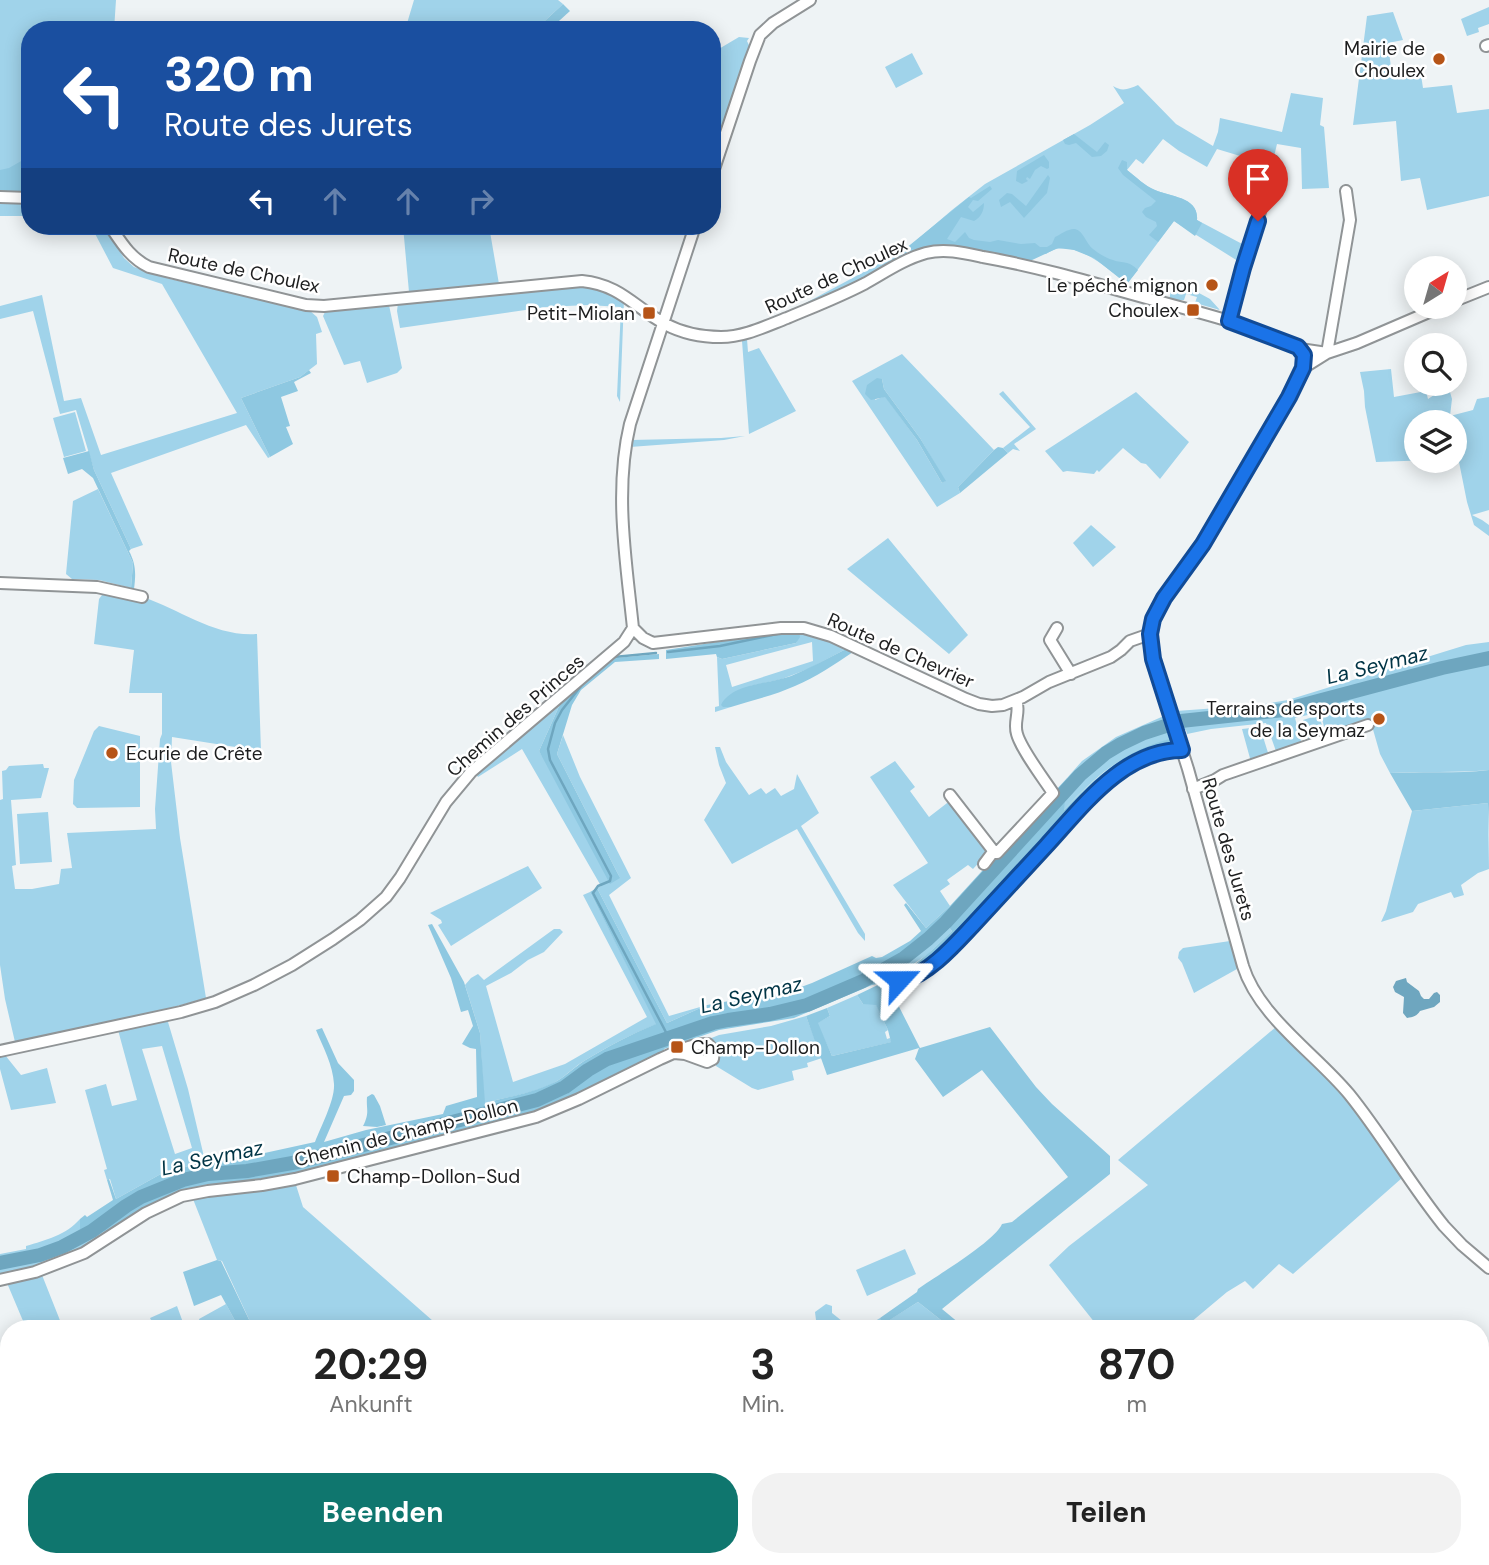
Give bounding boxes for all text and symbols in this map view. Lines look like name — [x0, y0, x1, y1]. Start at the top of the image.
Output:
place label: Mairie de Choulex — [1344, 36, 1426, 83]
text: 320 m — [164, 42, 314, 106]
icon: left — [49, 49, 140, 140]
marker: Mairie de Choulex — [1431, 51, 1447, 67]
text: Route des Jurets — [164, 104, 413, 146]
pin — [1228, 149, 1288, 221]
icon: arrive — [1239, 160, 1277, 198]
icon: left — [243, 182, 281, 220]
icon: ahead — [316, 182, 354, 220]
icon: ahead — [389, 182, 427, 220]
icon: right — [462, 182, 500, 220]
street label: Route de Choulex — [761, 231, 912, 319]
street label: Route de Choulex — [166, 242, 323, 299]
north arrow — [1404, 256, 1466, 318]
map controls — [1404, 256, 1467, 473]
place label: Le péché mignon — [1047, 273, 1198, 298]
marker: Le péché mignon — [1204, 277, 1220, 293]
place label: Choulex — [1108, 298, 1180, 323]
place label: Petit-Miolan — [527, 301, 635, 326]
marker: Choulex — [1185, 302, 1201, 318]
marker: Petit-Miolan — [641, 305, 657, 321]
button: search — [1404, 333, 1467, 396]
button: layers — [1404, 410, 1467, 473]
street label: Route de Chevrier — [824, 607, 978, 694]
water label: La Seymaz — [1323, 639, 1431, 691]
street label: Chemin des Princes — [441, 649, 589, 782]
place label: Terrains de sports de la Seymaz — [1206, 696, 1365, 743]
marker: Terrains de sports de la Seymaz — [1371, 711, 1387, 727]
place label: Ecurie de Crête — [126, 741, 262, 766]
marker: Ecurie de Crête — [104, 745, 120, 761]
street label: Route des Jurets — [1196, 775, 1261, 924]
position arrow — [862, 943, 936, 1017]
water label: La Seymaz — [697, 970, 805, 1020]
place label: Champ-Dollon — [691, 1035, 820, 1060]
marker: Champ-Dollon — [669, 1039, 685, 1055]
street label: Chemin de Champ-Dollon — [292, 1093, 521, 1172]
water label: La Seymaz — [158, 1133, 266, 1182]
place label: Champ-Dollon-Sud — [347, 1164, 520, 1189]
marker: Champ-Dollon-Sud — [325, 1168, 341, 1184]
text: 20:29 — [313, 1337, 428, 1392]
text: 3 — [750, 1337, 776, 1392]
text: 870 — [1098, 1337, 1176, 1392]
text: Ankunft — [329, 1389, 412, 1419]
text: Min. — [742, 1389, 784, 1419]
text: m — [1126, 1389, 1147, 1419]
button: Beenden — [28, 1473, 738, 1553]
button: Teilen — [752, 1473, 1461, 1553]

